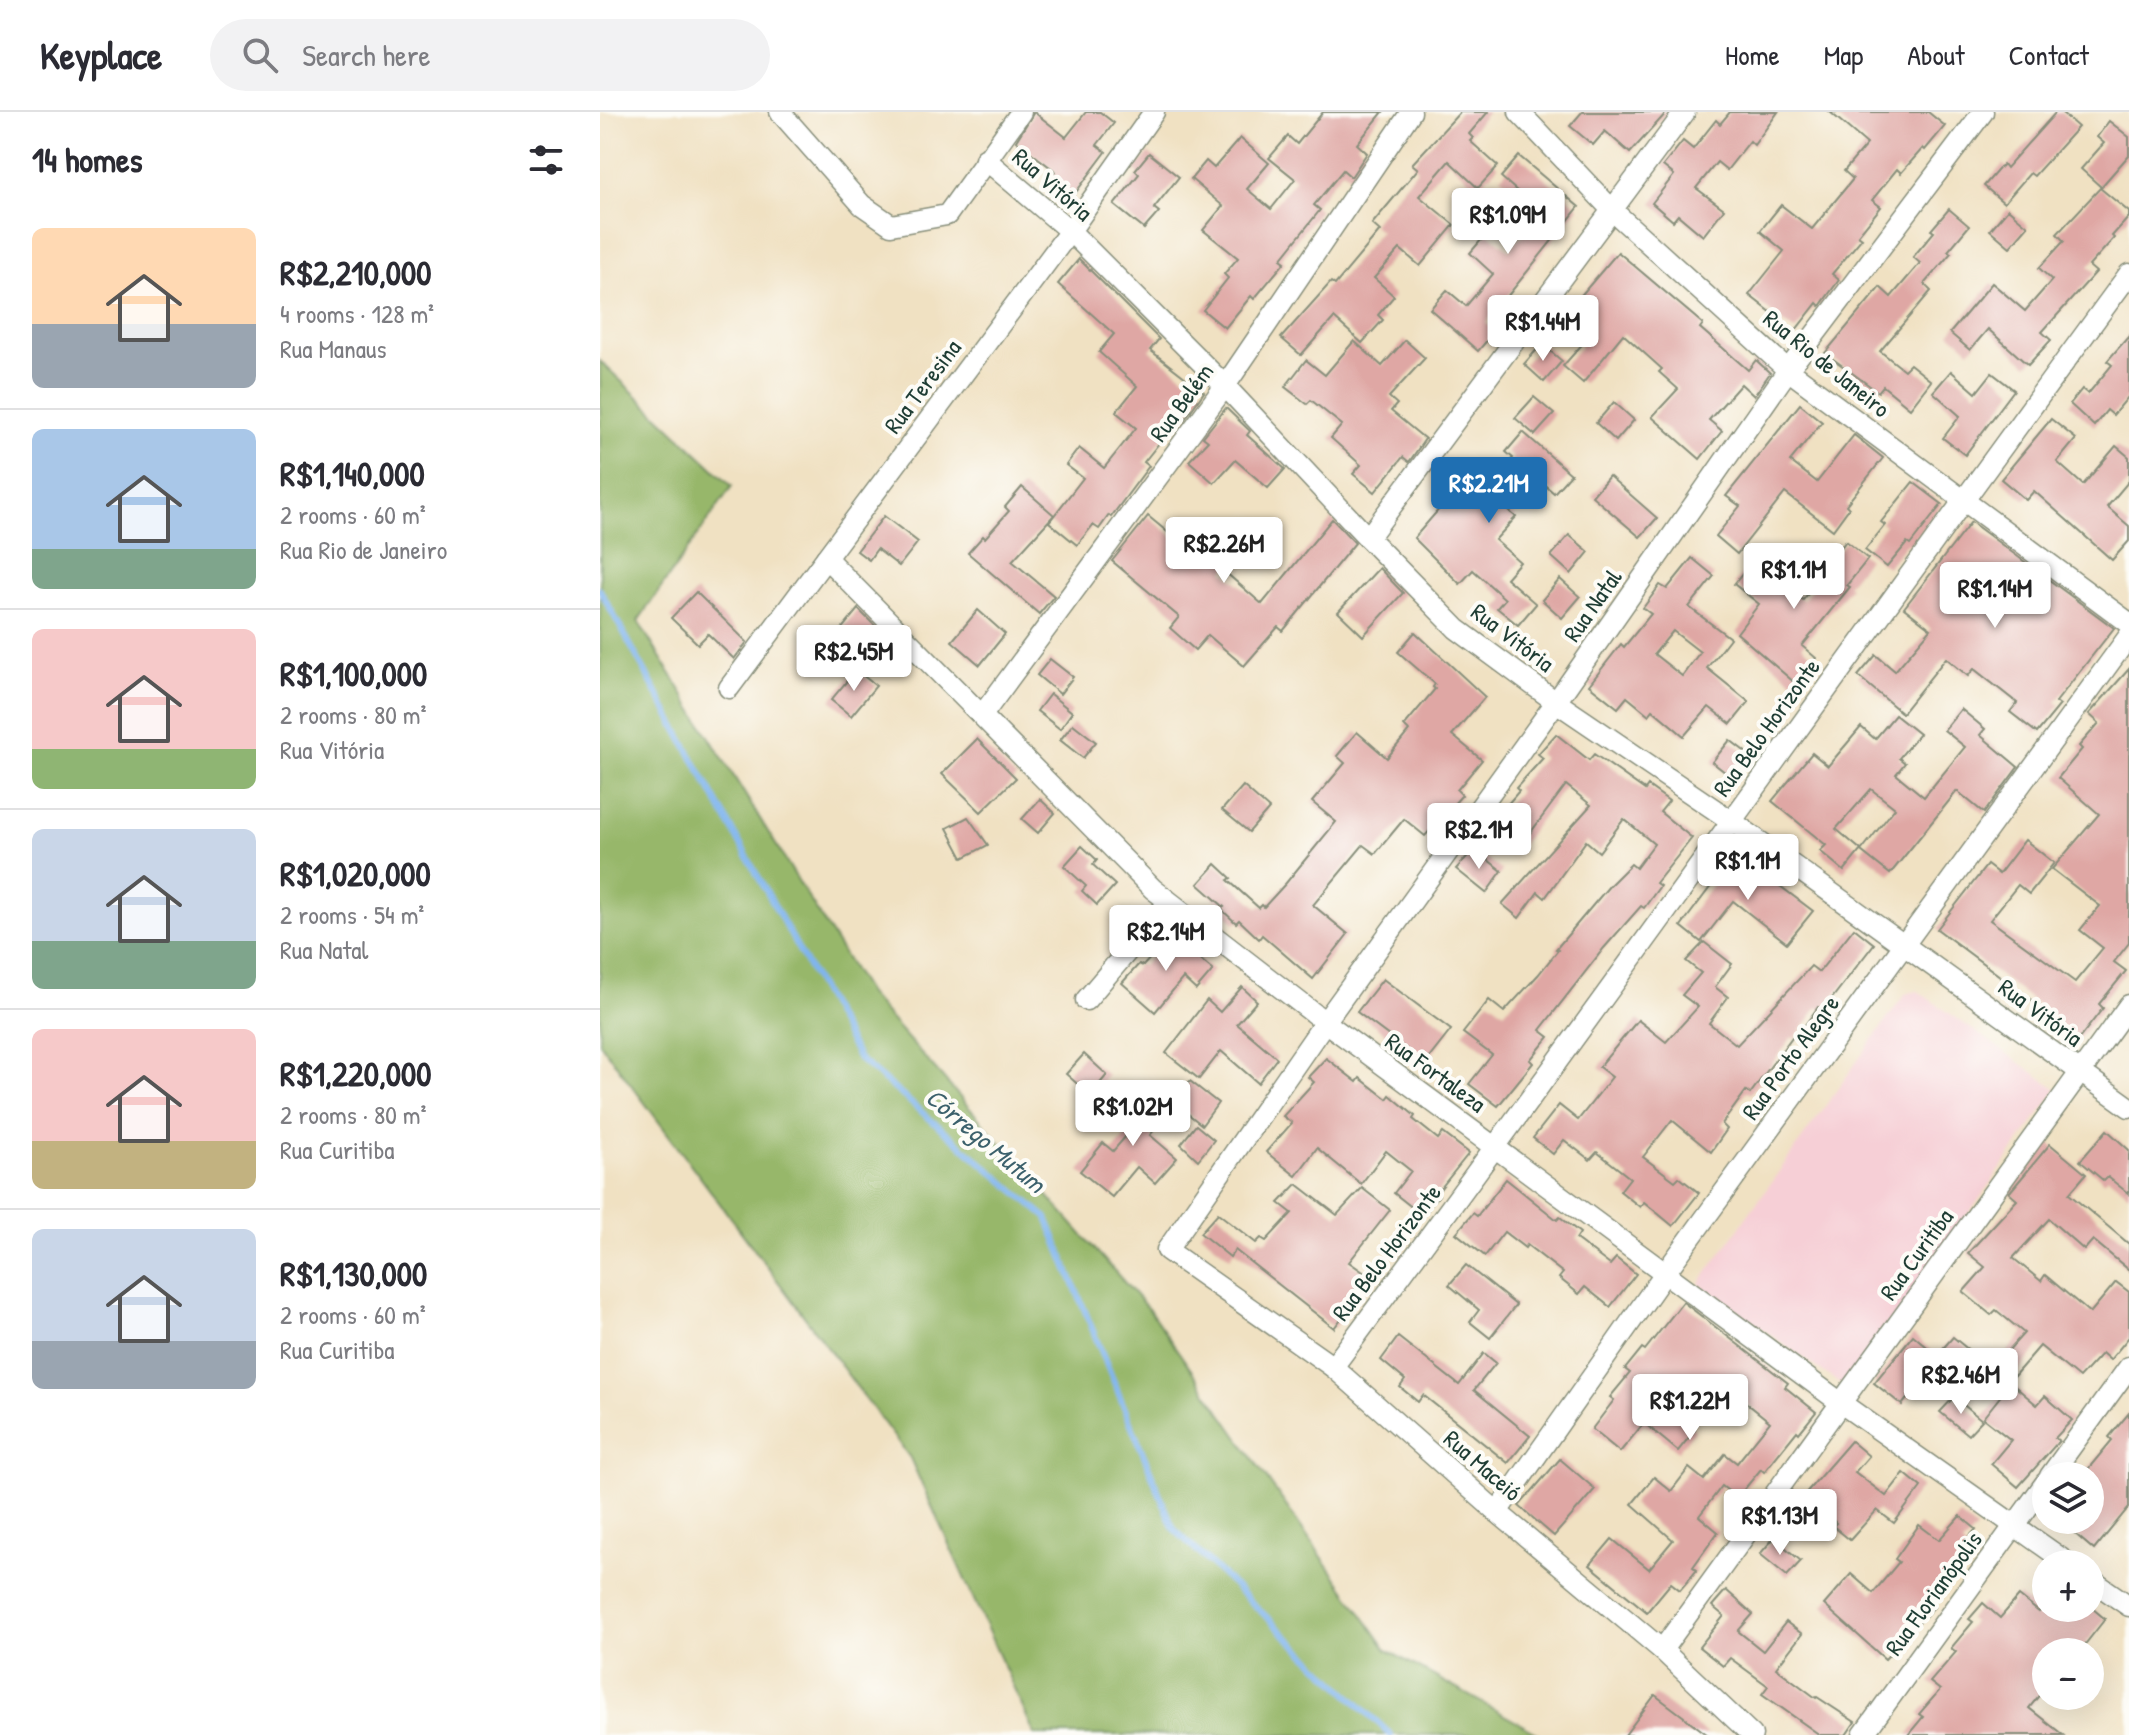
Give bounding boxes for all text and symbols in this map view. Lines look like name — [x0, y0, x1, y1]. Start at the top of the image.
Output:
search box — [210, 19, 770, 91]
text: Keyplace — [40, 29, 162, 81]
icon: search — [238, 33, 282, 77]
text: Search here — [302, 35, 430, 75]
text: Home — [1725, 36, 1780, 74]
text: Map — [1824, 36, 1863, 74]
text: About — [1907, 36, 1965, 74]
text: Contact — [2009, 36, 2089, 74]
text: 14 homes — [32, 137, 143, 183]
icon: filters — [524, 138, 568, 182]
street label: Rua Vitória — [1006, 140, 1100, 228]
pin: R$1.09M — [1434, 188, 1582, 256]
text: R$1.09M — [1470, 196, 1546, 231]
text: R$2,210,000 — [280, 250, 432, 296]
icon: home — [96, 260, 192, 356]
pin: R$1.44M — [1469, 295, 1617, 363]
text: 4 rooms · 128 m² — [280, 296, 434, 331]
street label: Rua Rio de Janeiro — [1757, 302, 1897, 424]
text: R$1.44M — [1506, 303, 1580, 338]
text: Rua Manaus — [280, 331, 386, 366]
street label: Rua Teresina — [876, 332, 968, 440]
street label: Rua Belém — [1142, 356, 1220, 448]
text: R$1,140,000 — [280, 451, 425, 497]
pin: R$2.21M — [1415, 457, 1563, 525]
icon: home — [96, 461, 192, 557]
text: R$2.21M — [1449, 465, 1529, 500]
text: 2 rooms · 60 m² — [280, 497, 426, 532]
pin: R$2.26M — [1150, 517, 1298, 585]
text: R$2.26M — [1184, 525, 1264, 560]
text: Rua Rio de Janeiro — [280, 532, 447, 567]
pin: R$1.1M — [1729, 543, 1859, 611]
text: R$1.1M — [1762, 551, 1826, 586]
street label: Rua Natal — [1555, 562, 1629, 648]
pin: R$1.14M — [1921, 562, 2069, 630]
text: R$1.14M — [1958, 570, 2032, 605]
street label: Rua Vitória — [1465, 595, 1561, 679]
pin: R$2.45M — [780, 625, 928, 693]
text: R$2.45M — [815, 633, 893, 668]
text: R$1,100,000 — [280, 651, 427, 697]
street label: Rua Belo Horizonte — [1705, 651, 1827, 802]
icon: home — [96, 661, 192, 757]
text: 2 rooms · 80 m² — [280, 697, 427, 732]
text: Rua Vitória — [280, 732, 384, 767]
pin: R$2.1M — [1414, 803, 1544, 871]
text: R$2.1M — [1445, 811, 1513, 846]
pin: R$1.1M — [1683, 834, 1813, 902]
text: R$1.1M — [1716, 842, 1780, 877]
text: R$1,020,000 — [280, 851, 431, 897]
icon: home — [96, 861, 192, 957]
text: 2 rooms · 54 m² — [280, 897, 424, 932]
pin: R$2.14M — [1092, 905, 1240, 973]
text: R$2.14M — [1127, 913, 1205, 948]
text: Rua Natal — [280, 932, 368, 967]
street label: Rua Vitória — [1993, 971, 2089, 1053]
street label: Rua Porto Alegre — [1734, 988, 1846, 1126]
street label: Rua Fortaleza — [1379, 1025, 1493, 1119]
text: R$1,220,000 — [280, 1051, 432, 1097]
icon: home — [96, 1061, 192, 1157]
water label: Córrego Mutum — [918, 1080, 1054, 1202]
pin: R$1.02M — [1059, 1080, 1207, 1148]
text: R$1.02M — [1093, 1088, 1173, 1123]
text: 2 rooms · 80 m² — [280, 1097, 427, 1132]
text: Rua Curitiba — [280, 1132, 395, 1167]
street label: Rua Belo Horizonte — [1324, 1177, 1448, 1327]
street label: Rua Curitiba — [1872, 1202, 1960, 1306]
text: R$1,130,000 — [280, 1251, 427, 1297]
icon: home — [96, 1261, 192, 1357]
text: 2 rooms · 60 m² — [280, 1297, 426, 1332]
text: Rua Curitiba — [280, 1332, 395, 1367]
pin: R$2.46M — [1887, 1348, 2035, 1416]
text: R$2.46M — [1922, 1356, 2000, 1391]
pin: R$1.22M — [1616, 1374, 1764, 1442]
text: R$1.22M — [1650, 1382, 1730, 1417]
street label: Rua Maceió — [1437, 1422, 1529, 1508]
map controls — [2032, 1462, 2104, 1710]
button: layers — [2032, 1462, 2104, 1534]
pin: R$1.13M — [1706, 1489, 1854, 1557]
text: R$1.13M — [1742, 1497, 1818, 1532]
street label: Rua Florianópolis — [1877, 1525, 1989, 1661]
button: + — [2032, 1550, 2104, 1622]
button: − — [2032, 1638, 2104, 1710]

